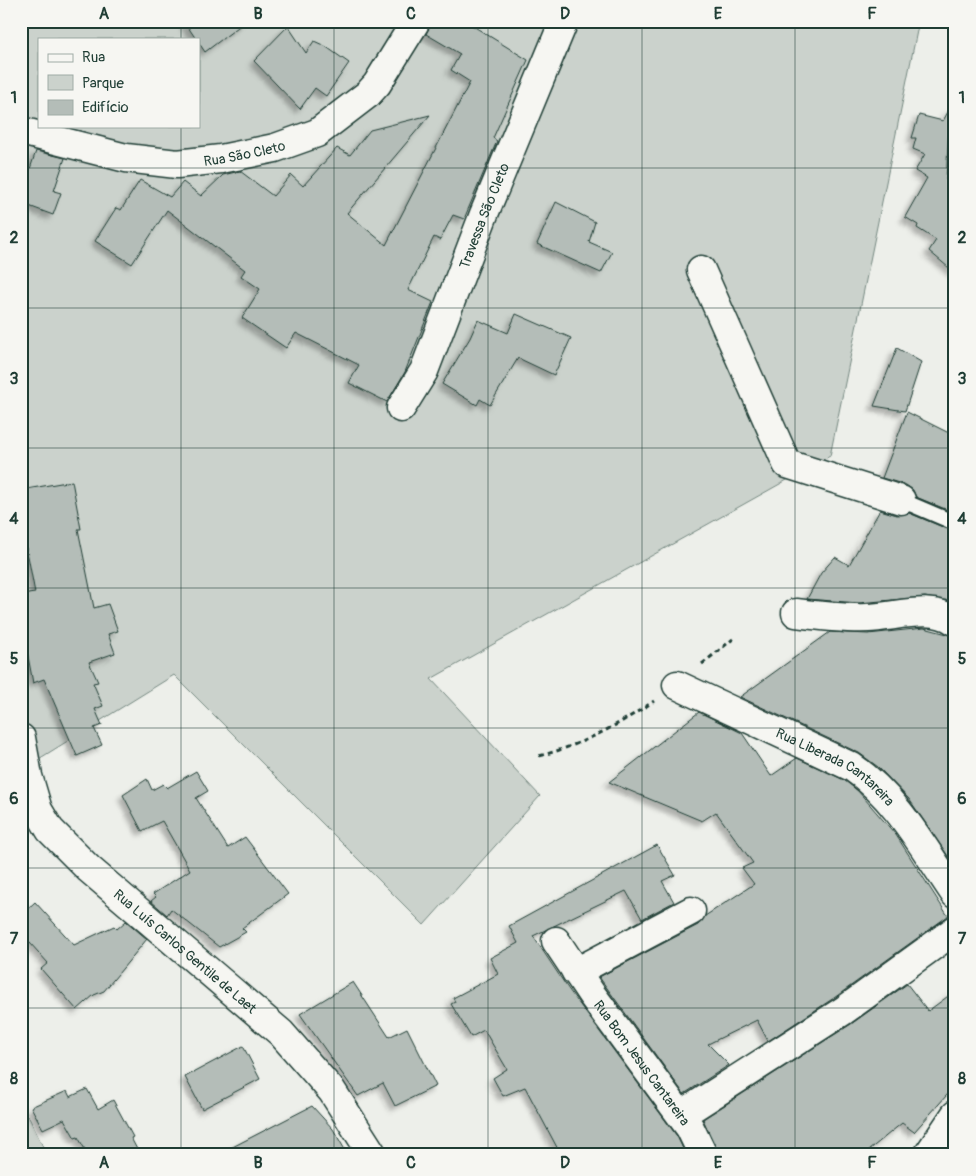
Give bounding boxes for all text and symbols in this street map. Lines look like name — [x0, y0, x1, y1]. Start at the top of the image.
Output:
text: A — [99, 4, 110, 24]
text: B — [253, 4, 263, 24]
text: C — [406, 4, 416, 24]
text: D — [560, 4, 570, 24]
text: E — [714, 4, 723, 24]
text: F — [867, 4, 877, 24]
legend — [38, 38, 200, 128]
text: Rua — [82, 48, 105, 67]
text: Parque — [82, 74, 125, 93]
text: 1 — [11, 88, 17, 108]
text: 1 — [959, 88, 965, 108]
text: Edifício — [82, 98, 128, 117]
street label: Rua São Cleto — [203, 137, 288, 170]
street label: Travessa São Cleto — [456, 160, 513, 271]
text: 2 — [10, 228, 19, 248]
text: 2 — [958, 228, 967, 248]
text: 3 — [10, 369, 19, 389]
text: 3 — [958, 369, 967, 389]
text: 4 — [9, 509, 19, 529]
text: 4 — [957, 509, 967, 529]
text: 5 — [10, 649, 19, 669]
text: 5 — [958, 649, 967, 669]
street label: Rua Liberada Cantareira — [773, 725, 898, 810]
text: 6 — [9, 789, 19, 809]
text: 6 — [957, 789, 967, 809]
street label: Rua Luís Carlos Gentile de Laet — [110, 886, 260, 1017]
text: 7 — [10, 929, 19, 949]
text: 7 — [958, 929, 967, 949]
street label: Rua Bom Jesus Cantareira — [590, 997, 693, 1129]
text: 8 — [10, 1069, 18, 1089]
text: 8 — [958, 1069, 966, 1089]
text: A — [99, 1153, 110, 1173]
text: B — [253, 1153, 263, 1173]
text: C — [406, 1153, 416, 1173]
text: D — [560, 1153, 570, 1173]
text: E — [714, 1153, 723, 1173]
text: F — [867, 1153, 877, 1173]

